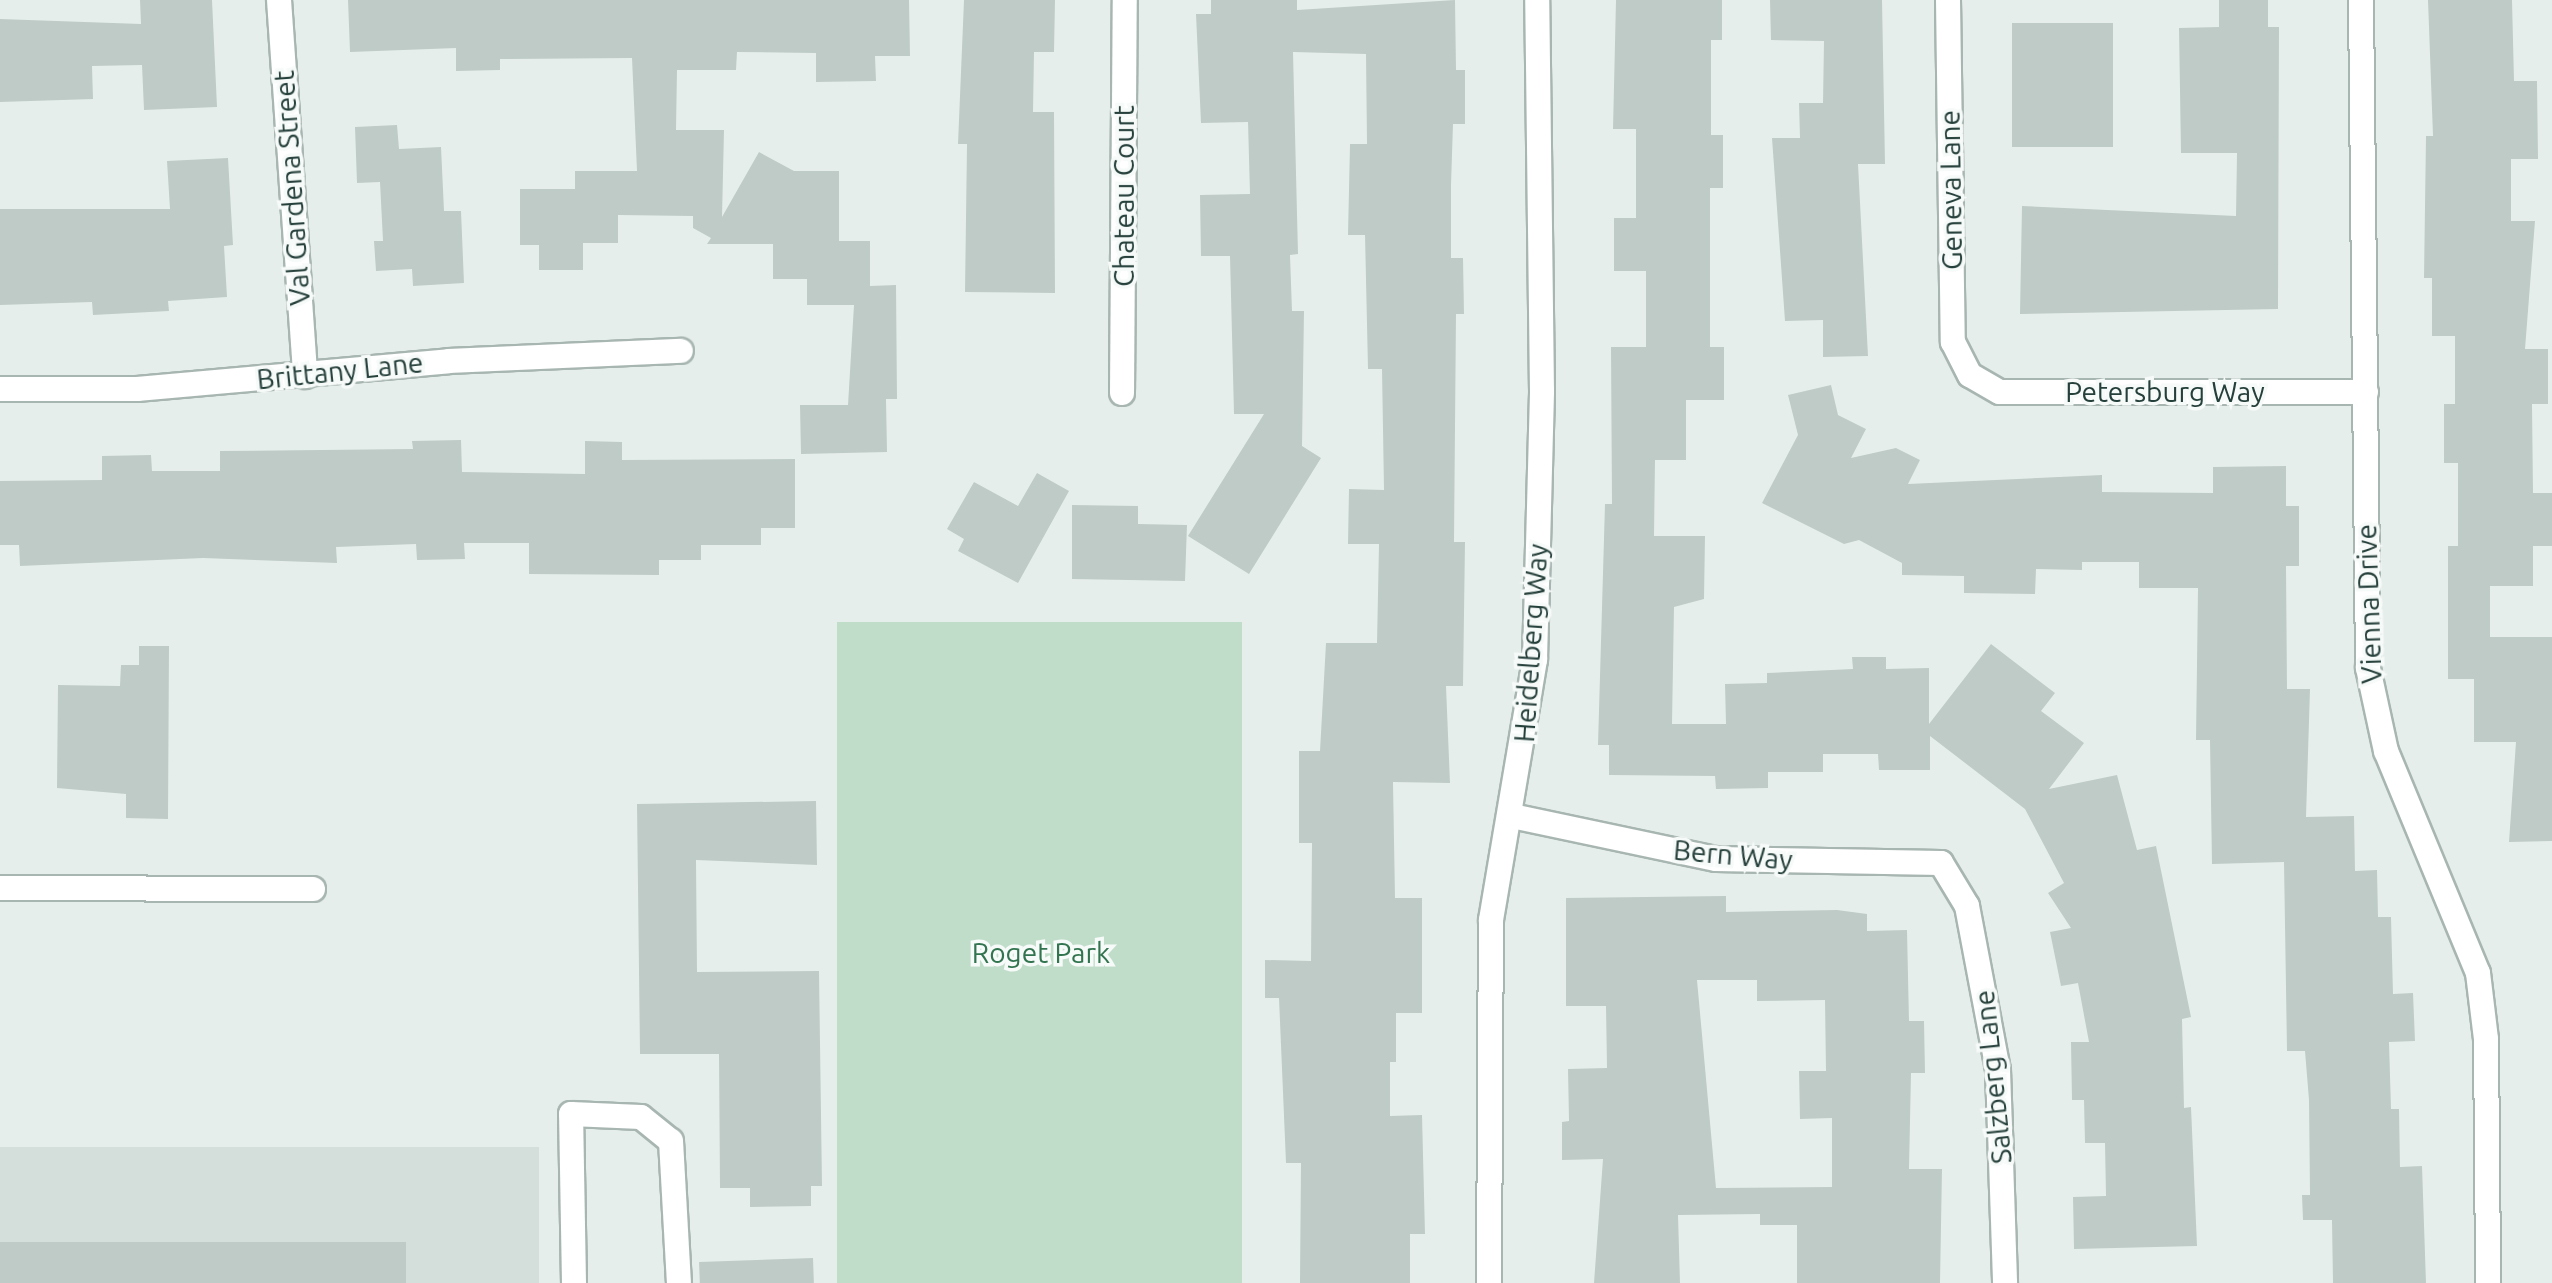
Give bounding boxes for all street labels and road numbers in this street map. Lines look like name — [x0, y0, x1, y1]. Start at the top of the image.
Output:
street label: Val Gardena Street — [267, 69, 317, 307]
street label: Chateau Court — [1107, 105, 1141, 287]
street label: Geneva Lane — [1933, 110, 1969, 270]
street label: Brittany Lane — [255, 346, 425, 396]
street label: Petersburg Way — [2065, 375, 2265, 409]
street label: Vienna Drive — [2349, 524, 2389, 684]
street label: Heidelberg Way — [1507, 543, 1555, 743]
street label: Bern Way — [1672, 833, 1794, 877]
street label: Salzberg Lane — [1967, 989, 2019, 1165]

